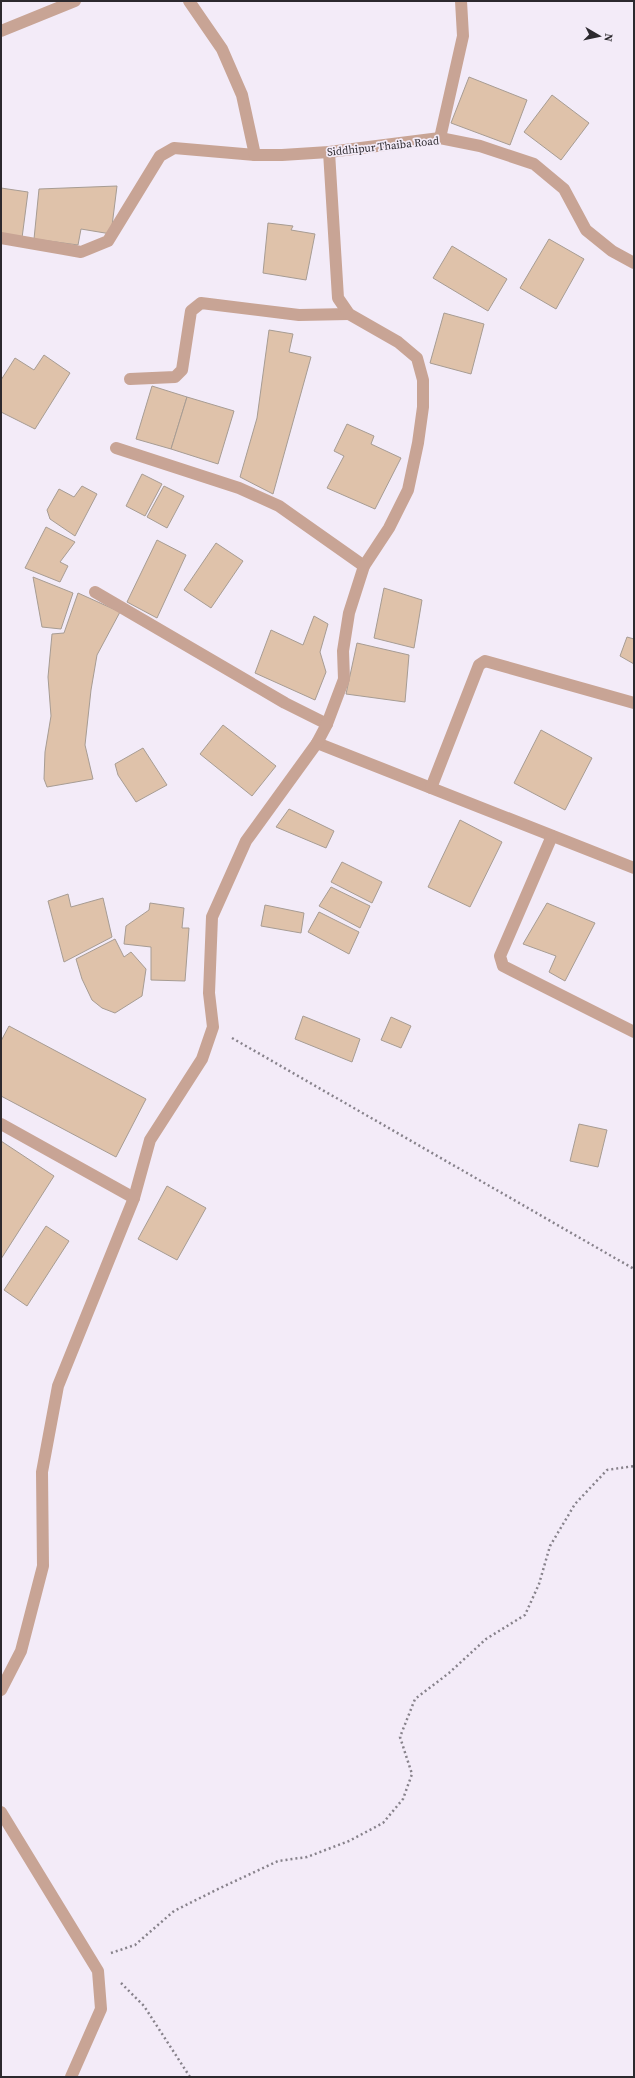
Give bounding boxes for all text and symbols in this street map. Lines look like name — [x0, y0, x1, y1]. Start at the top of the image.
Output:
north arrow — [579, 16, 619, 56]
text: N — [600, 32, 616, 43]
street label: Siddhipur Thaiba Road — [326, 133, 441, 160]

